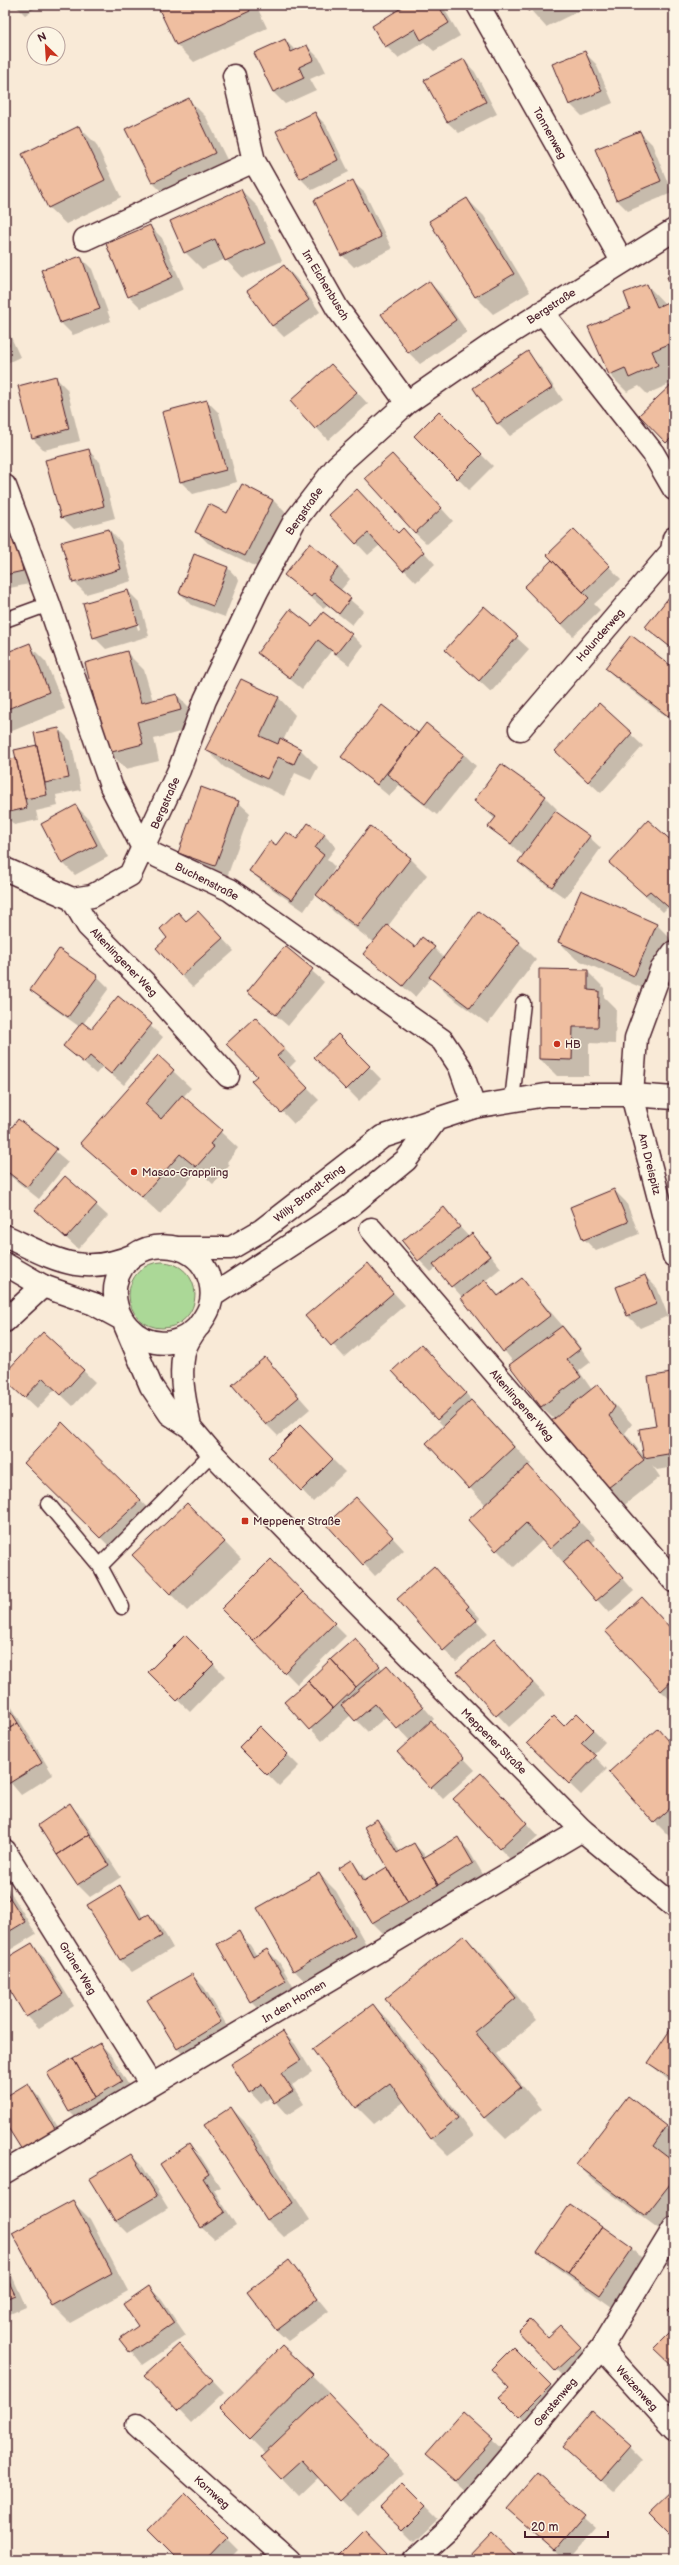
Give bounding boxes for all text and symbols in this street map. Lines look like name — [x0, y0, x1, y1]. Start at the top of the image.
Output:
north arrow — [26, 26, 66, 66]
text: N — [35, 30, 48, 45]
street label: Tannenweg — [530, 105, 569, 161]
street label: Im Eichenbusch — [299, 248, 352, 323]
street label: Bergstraße — [524, 286, 579, 327]
street label: Bergstraße — [283, 484, 326, 538]
street label: Holunderweg — [574, 606, 627, 665]
street label: Bergstraße — [148, 775, 183, 831]
street label: Buchenstraße — [173, 860, 241, 903]
street label: Altenlingener Weg — [88, 925, 160, 999]
place label: HB — [565, 1038, 581, 1051]
marker: HB — [552, 1039, 562, 1049]
street label: Am Dreispitz — [636, 1132, 664, 1197]
street label: Willy-Brandt-Ring — [271, 1162, 347, 1225]
place label: Masao-Grappling — [142, 1166, 228, 1179]
marker: Masao-Grappling — [129, 1167, 139, 1177]
street label: Altenlingener Weg — [487, 1367, 556, 1444]
place label: Meppener Straße — [253, 1515, 341, 1528]
marker: Meppener Straße — [240, 1516, 250, 1526]
street label: Meppener Straße — [458, 1706, 529, 1777]
street label: Grüner Weg — [56, 1939, 99, 1997]
street label: In den Hornen — [260, 1977, 328, 2025]
street label: Weizenweg — [613, 2363, 660, 2414]
street label: Gerstenweg — [531, 2375, 580, 2430]
street label: Kornweg — [191, 2473, 232, 2512]
scale bar — [525, 2513, 608, 2539]
text: 20 m — [531, 2520, 558, 2535]

